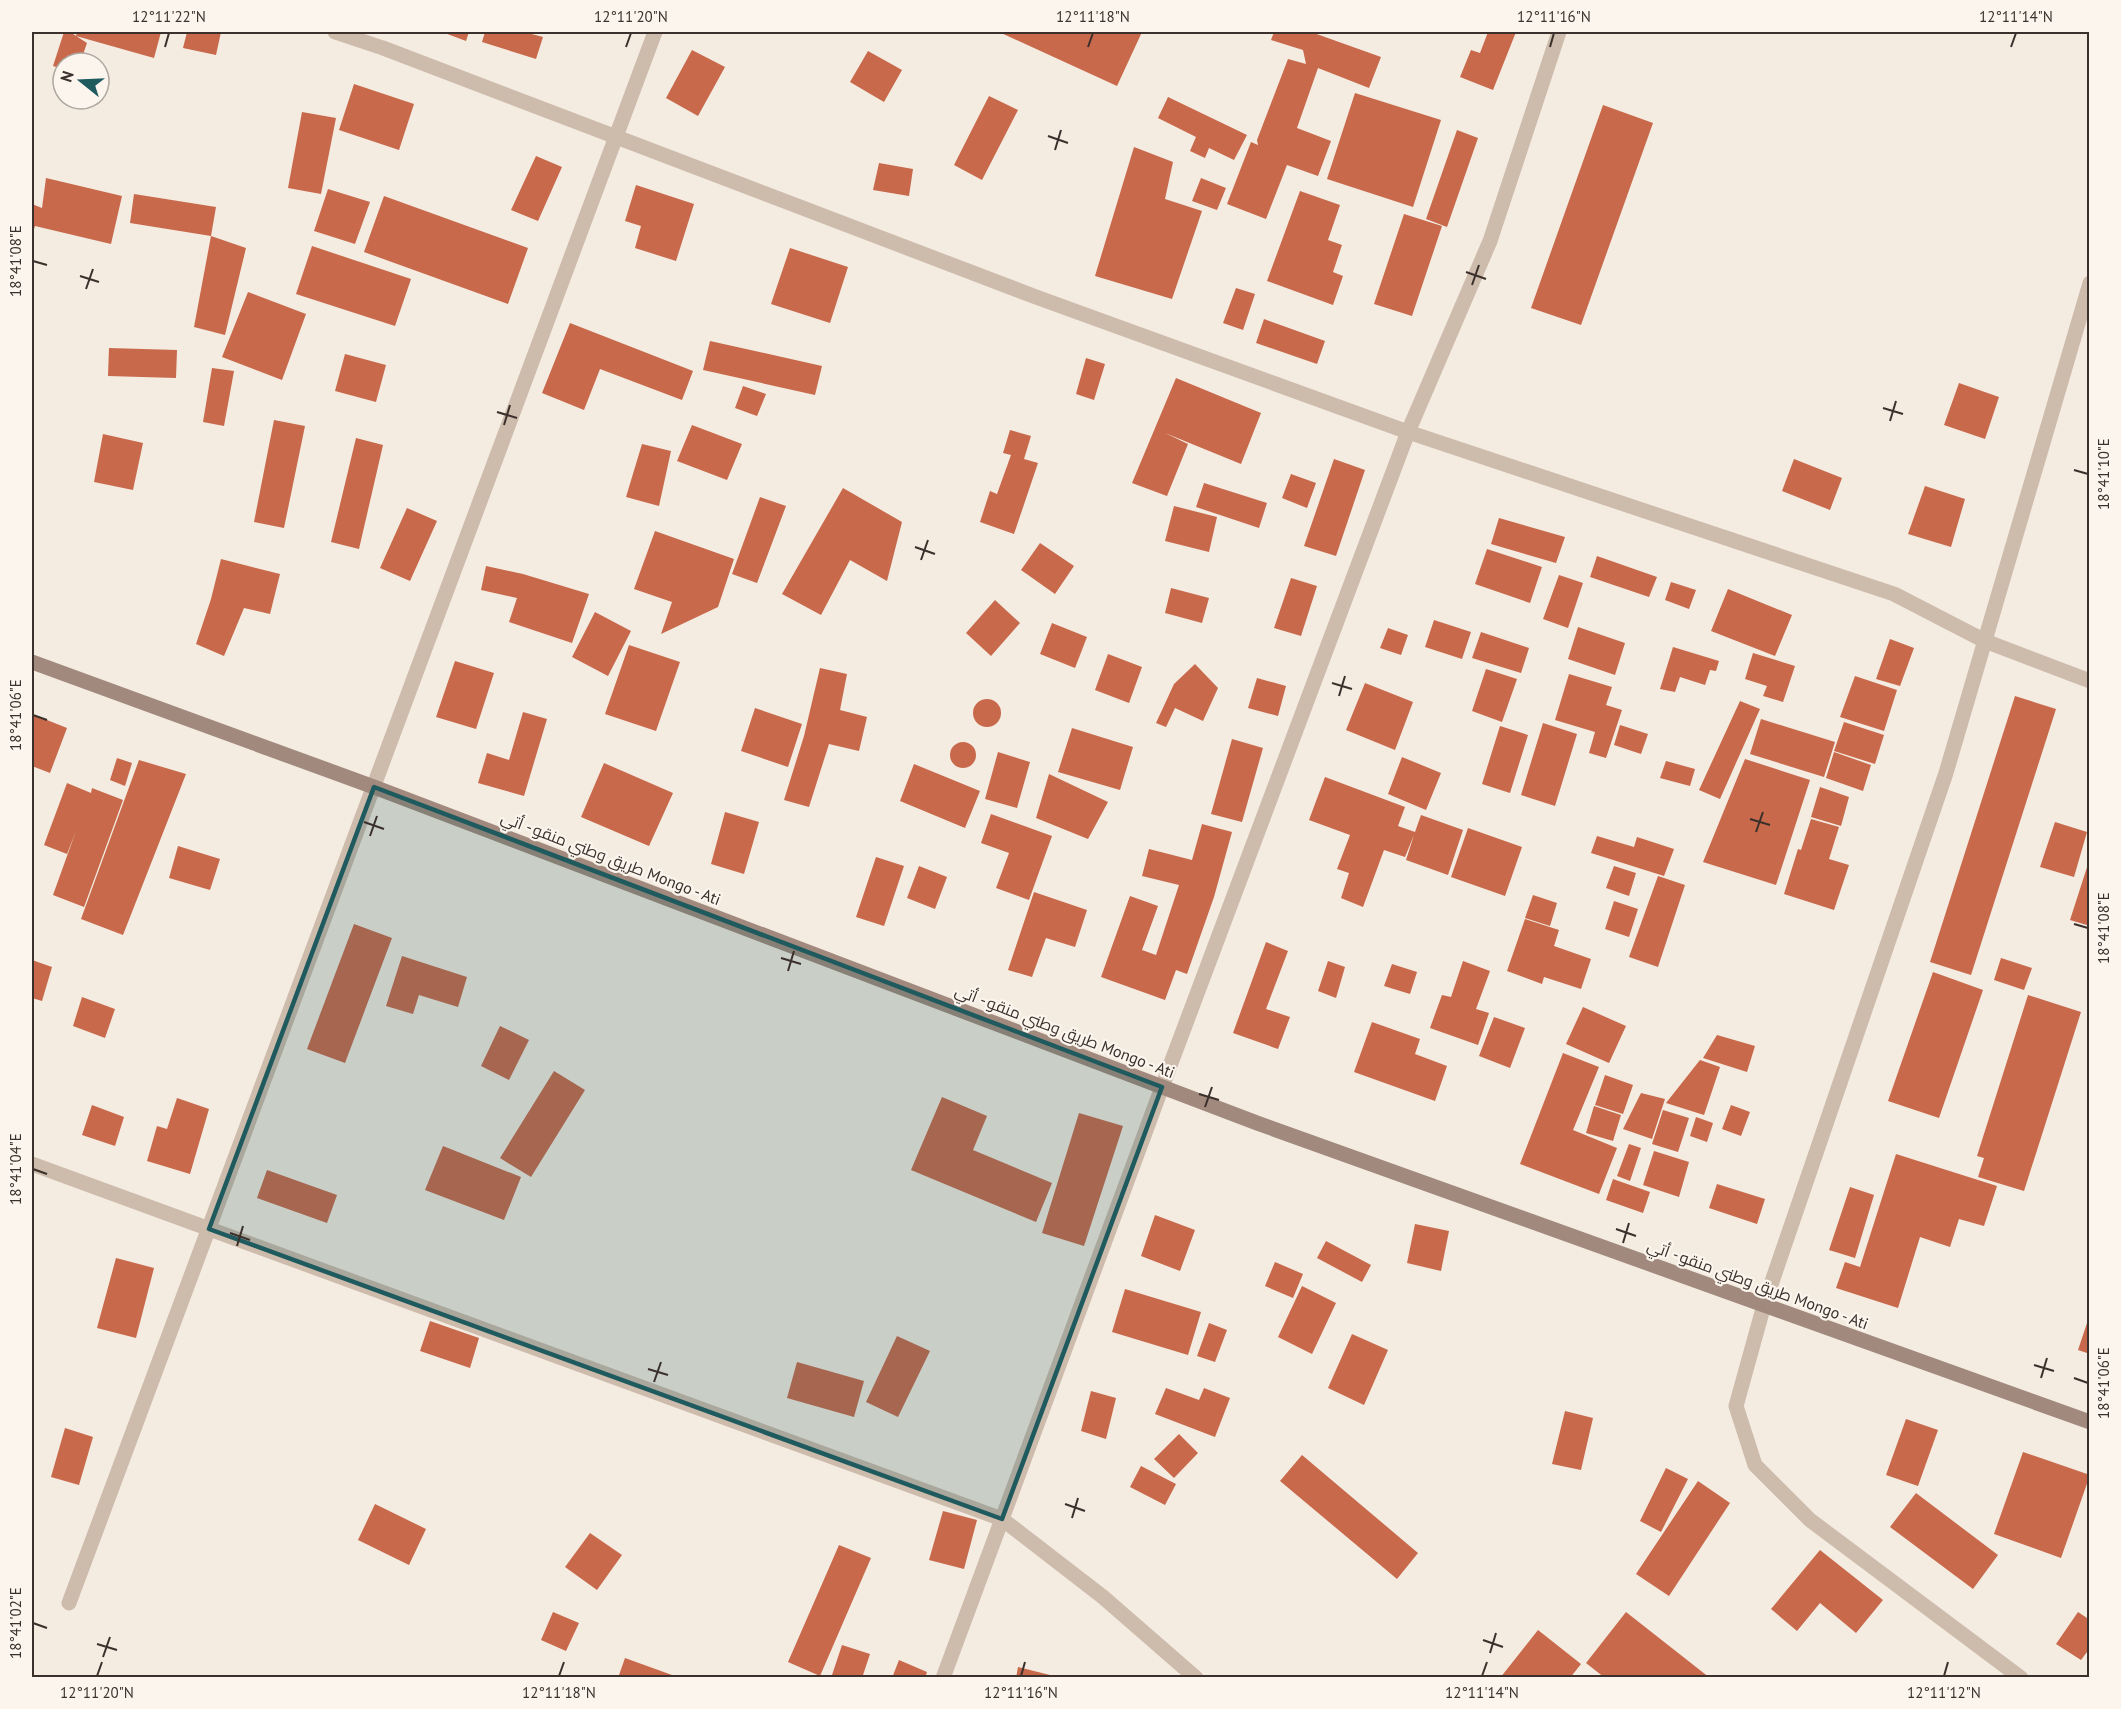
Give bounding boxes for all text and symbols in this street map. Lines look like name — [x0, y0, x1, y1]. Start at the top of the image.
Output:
text: 12°11'22"N — [132, 7, 206, 26]
text: 12°11'20"N — [594, 7, 668, 26]
text: 12°11'18"N — [1056, 7, 1130, 26]
text: 12°11'16"N — [1517, 7, 1591, 26]
text: 12°11'14"N — [1979, 7, 2053, 26]
north arrow — [51, 51, 111, 111]
text: N — [56, 68, 78, 84]
text: 18°41'08"E — [6, 225, 25, 297]
text: 18°41'10"E — [2094, 438, 2113, 510]
text: 18°41'06"E — [6, 679, 25, 751]
street label: طريق وطني منقو - أتي Mongo - Ati — [497, 807, 724, 913]
text: 18°41'08"E — [2094, 892, 2113, 964]
street label: طريق وطني منقو - أتي Mongo - Ati — [951, 980, 1178, 1086]
text: 18°41'04"E — [6, 1133, 25, 1205]
street label: طريق وطني منقو - أتي Mongo - Ati — [1643, 1235, 1871, 1337]
text: 18°41'06"E — [2094, 1347, 2113, 1419]
text: 18°41'02"E — [6, 1587, 25, 1659]
text: 12°11'20"N — [60, 1683, 134, 1702]
text: 12°11'18"N — [522, 1683, 596, 1702]
text: 12°11'16"N — [984, 1683, 1058, 1702]
text: 12°11'14"N — [1445, 1683, 1519, 1702]
text: 12°11'12"N — [1907, 1683, 1981, 1702]

